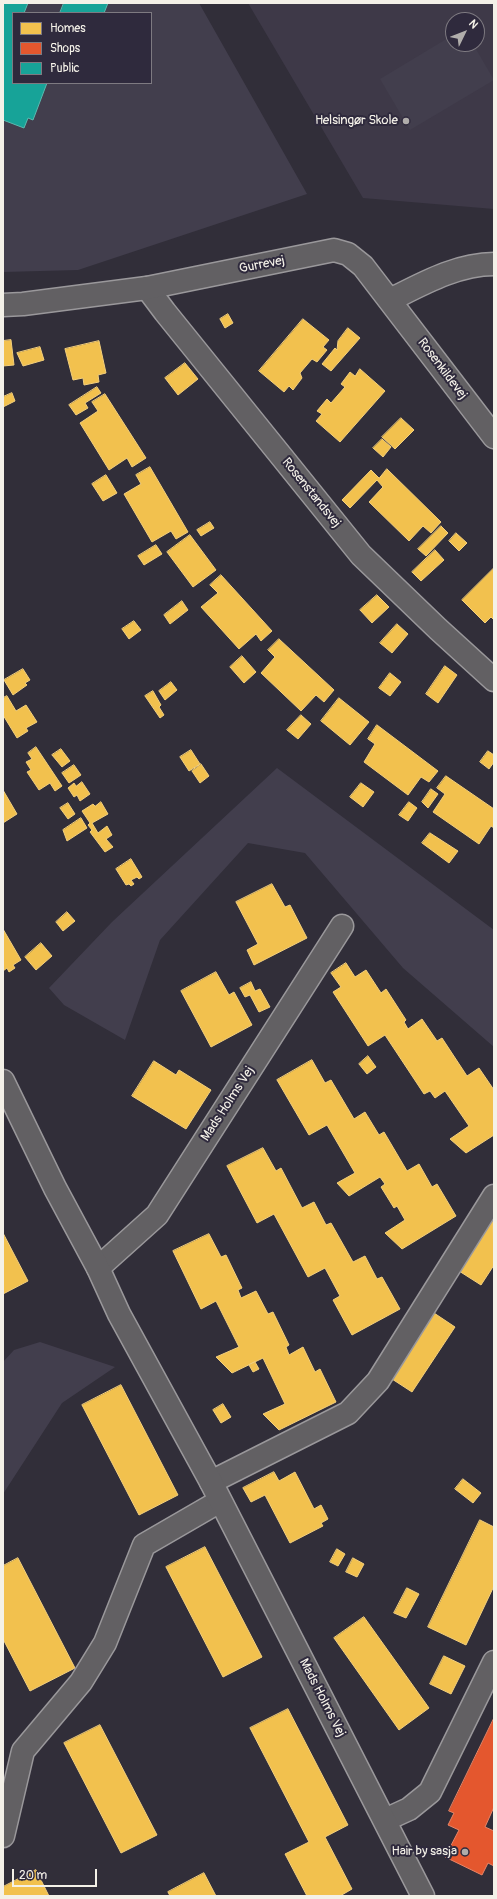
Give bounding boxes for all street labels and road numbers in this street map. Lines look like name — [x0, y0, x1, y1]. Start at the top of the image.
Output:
street label: Gurrevej — [238, 253, 286, 277]
street label: Rosenkildevej — [414, 335, 470, 403]
street label: Rosenstandsvej — [278, 455, 344, 531]
street label: Mads Holms Vej — [198, 1064, 258, 1144]
street label: Mads Holms Vej — [296, 1656, 348, 1740]

